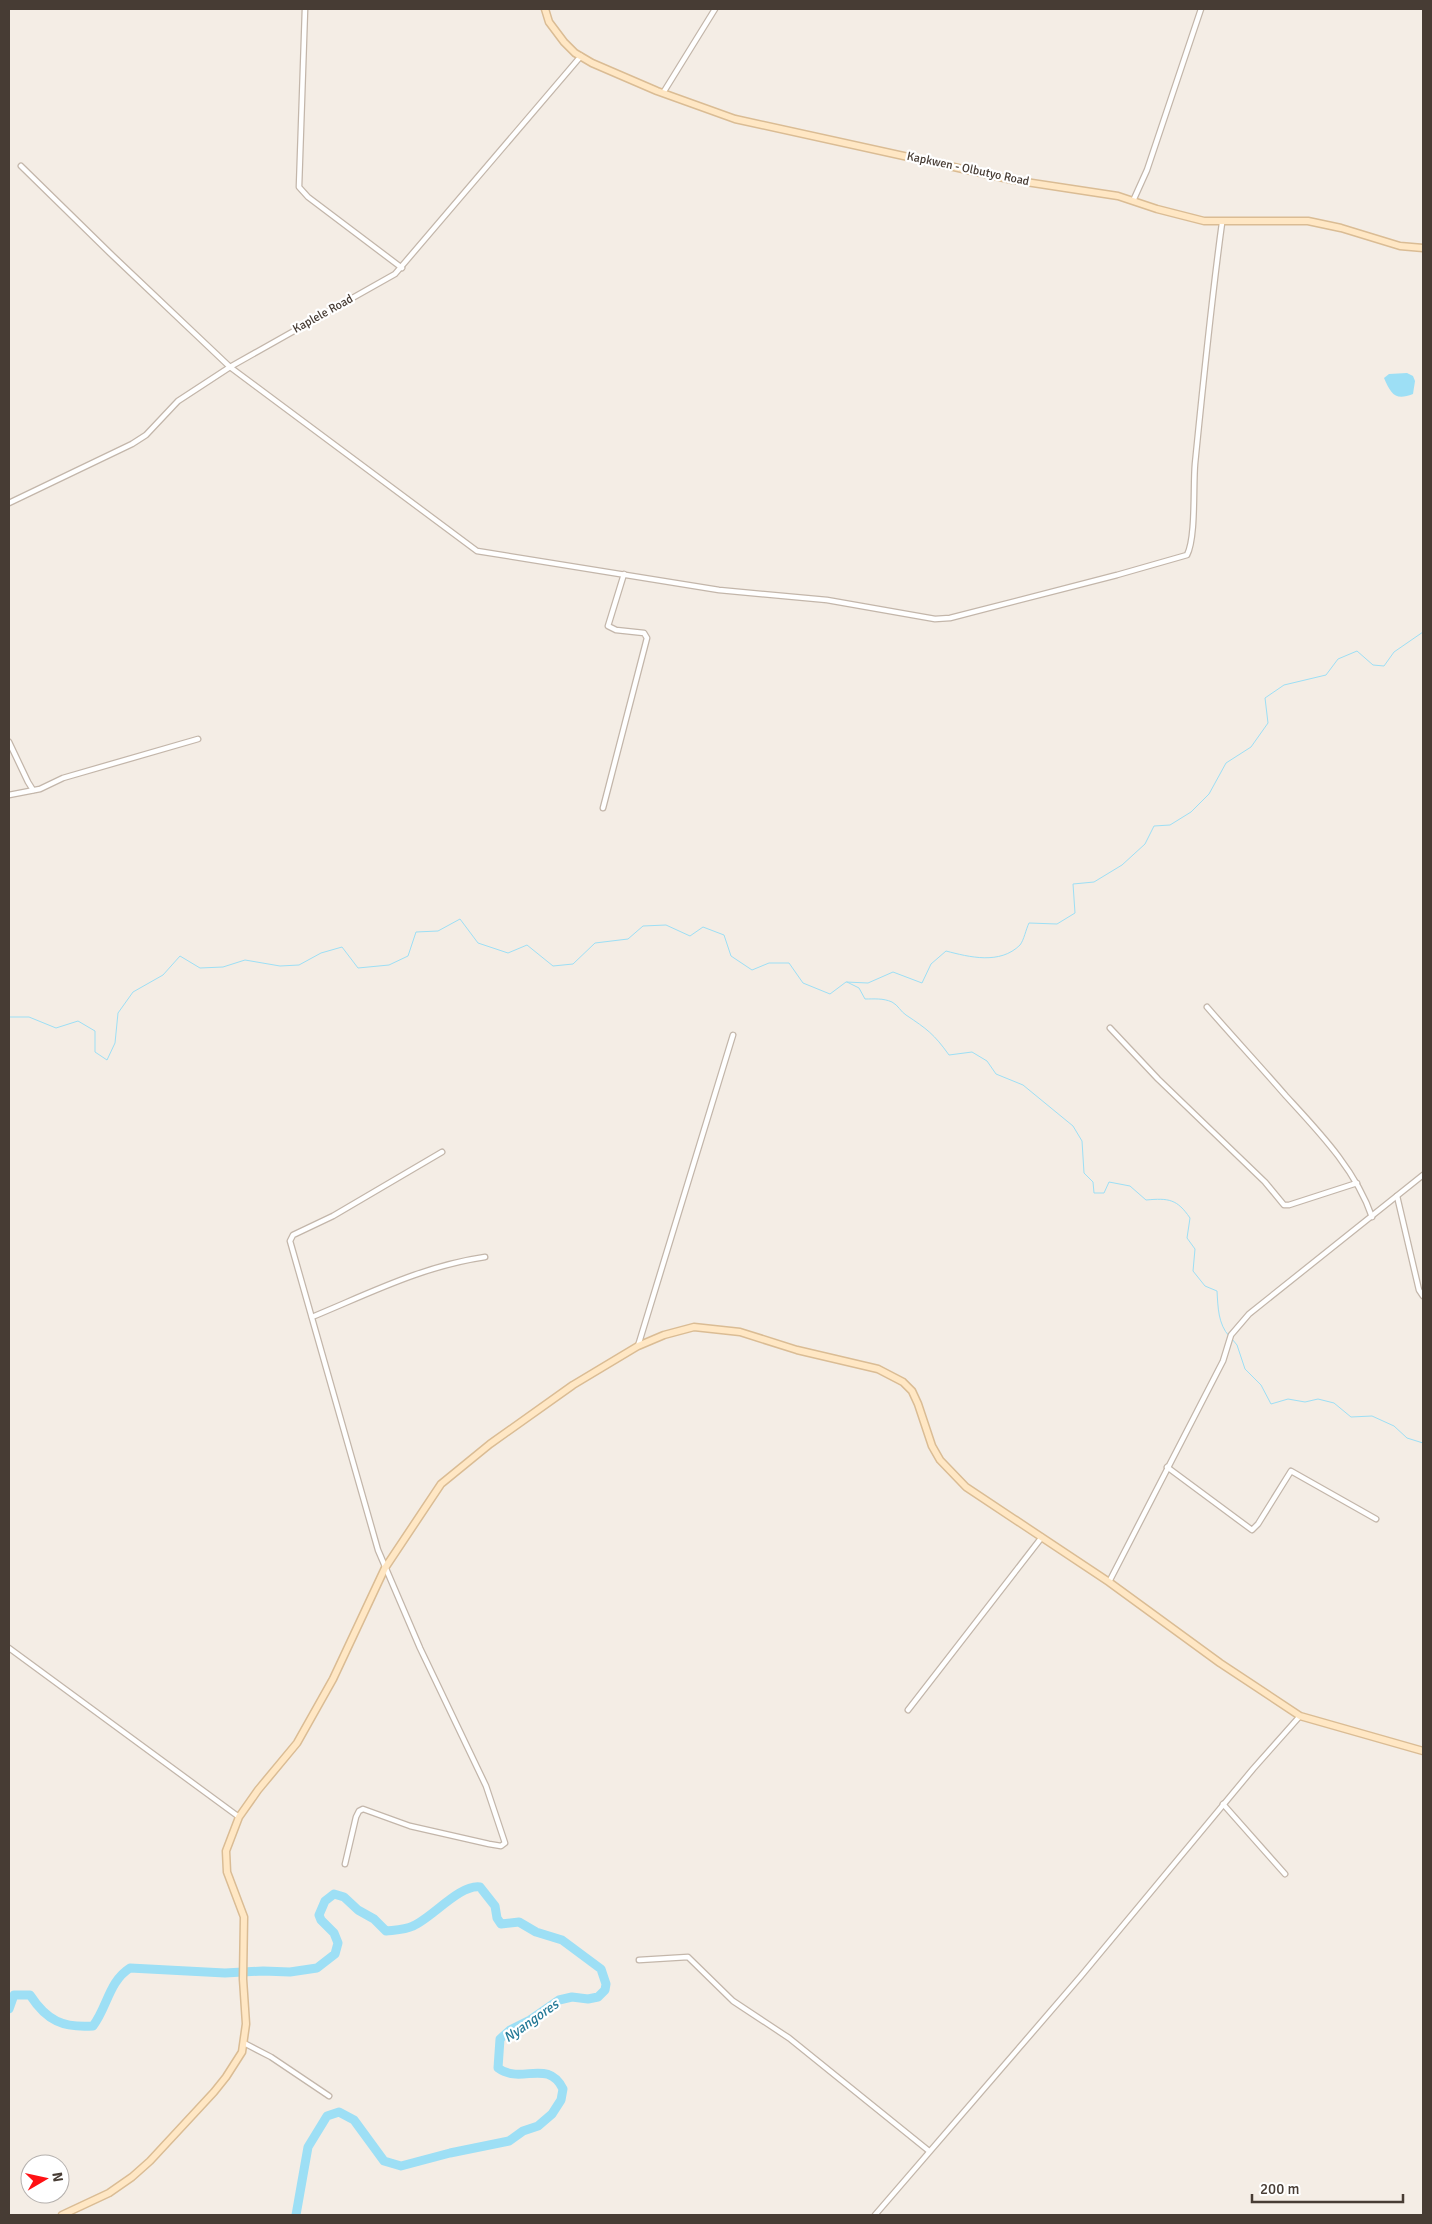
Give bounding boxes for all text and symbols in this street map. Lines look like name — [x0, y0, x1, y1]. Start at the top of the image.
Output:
street label: Kapkwen - Olbutyo Road — [905, 149, 1031, 189]
street label: Kaplele Road — [290, 291, 356, 337]
water label: Nyangores — [500, 1995, 563, 2046]
north arrow — [20, 2154, 70, 2204]
text: N — [48, 2171, 67, 2183]
scale bar — [1252, 2172, 1403, 2204]
text: 200 m — [1260, 2180, 1300, 2198]

